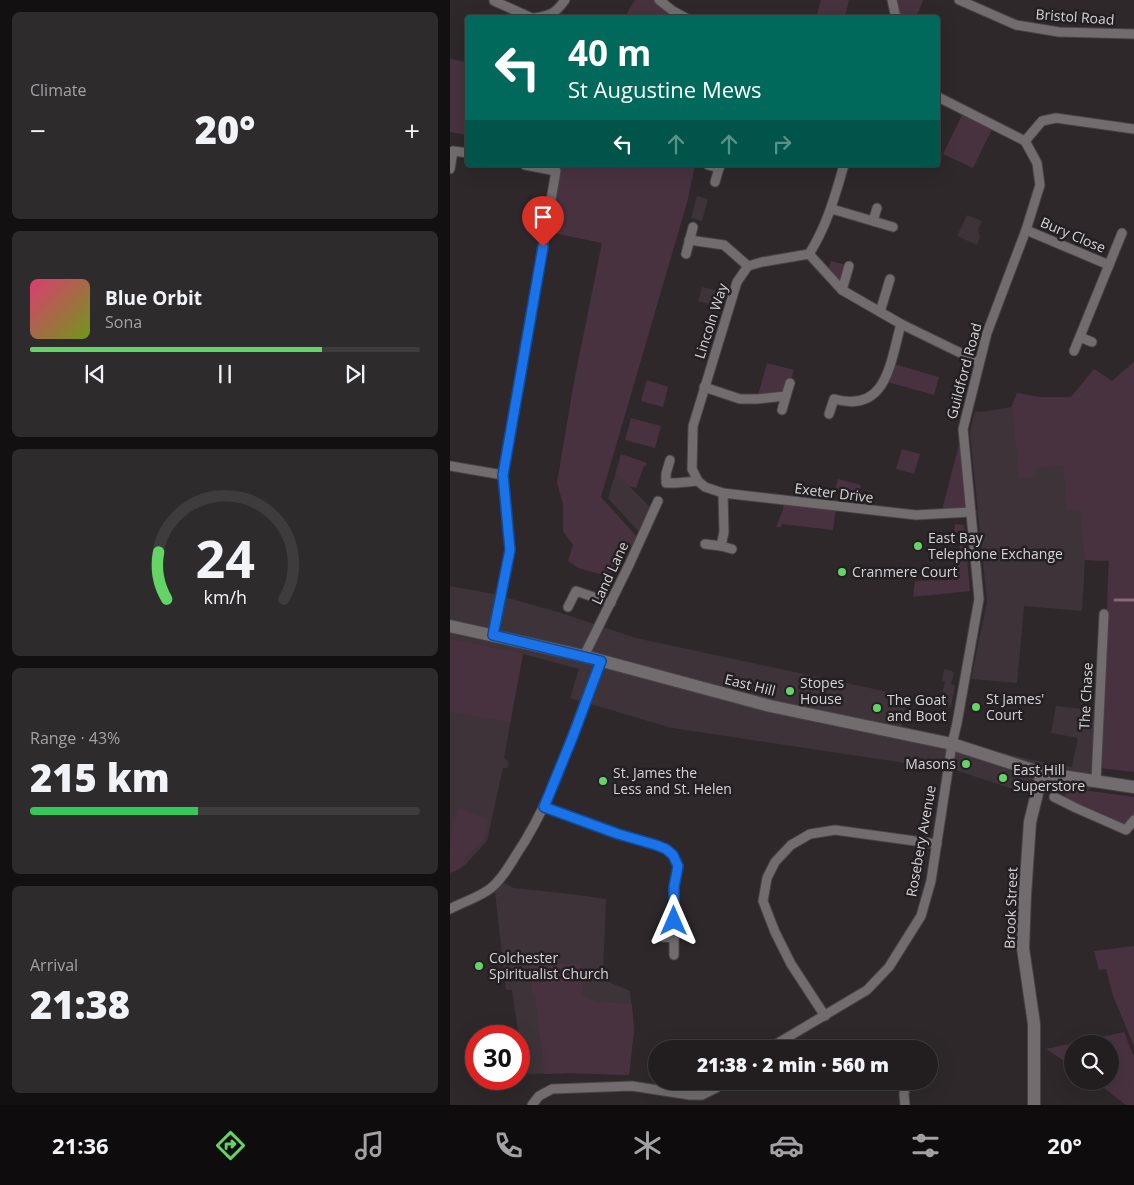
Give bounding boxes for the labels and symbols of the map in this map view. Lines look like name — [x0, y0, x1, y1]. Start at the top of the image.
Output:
street label: Bristol Road — [1035, 4, 1115, 29]
pin — [522, 196, 564, 247]
street label: Bury Close — [1038, 212, 1109, 257]
street label: Lincoln Way — [689, 280, 732, 361]
street label: Guildford Road — [942, 321, 985, 421]
street label: Exeter Drive — [793, 478, 875, 507]
place label: East Bay Telephone Exchange — [928, 528, 1063, 563]
street label: Land Lane — [587, 538, 632, 607]
marker: East Bay Telephone Exchange — [912, 540, 924, 552]
place label: Cranmere Court — [852, 562, 958, 581]
marker: Cranmere Court — [836, 566, 848, 578]
street label: The Chase — [1074, 662, 1097, 730]
street label: East Hill — [723, 669, 778, 700]
place label: Stopes House — [800, 673, 845, 708]
marker: Stopes House — [784, 685, 796, 697]
place label: St James' Court — [986, 689, 1044, 724]
place label: The Goat and Boot — [887, 690, 946, 725]
marker: St James' Court — [970, 701, 982, 713]
marker: The Goat and Boot — [871, 702, 883, 714]
place label: Masons — [905, 754, 956, 773]
marker: Masons — [960, 758, 972, 770]
place label: East Hill Superstore — [1013, 760, 1085, 795]
place label: St. James the Less and St. Helen — [613, 763, 732, 798]
marker: East Hill Superstore — [997, 772, 1009, 784]
marker: St. James the Less and St. Helen — [597, 775, 609, 787]
street label: Rosebery Avenue — [901, 783, 940, 898]
street label: Brook Street — [1000, 867, 1021, 949]
position arrow — [647, 894, 699, 946]
place label: Colchester Spiritualist Church — [489, 948, 609, 983]
marker: Colchester Spiritualist Church — [473, 960, 485, 972]
speed limit sign: 30 — [465, 1025, 530, 1090]

